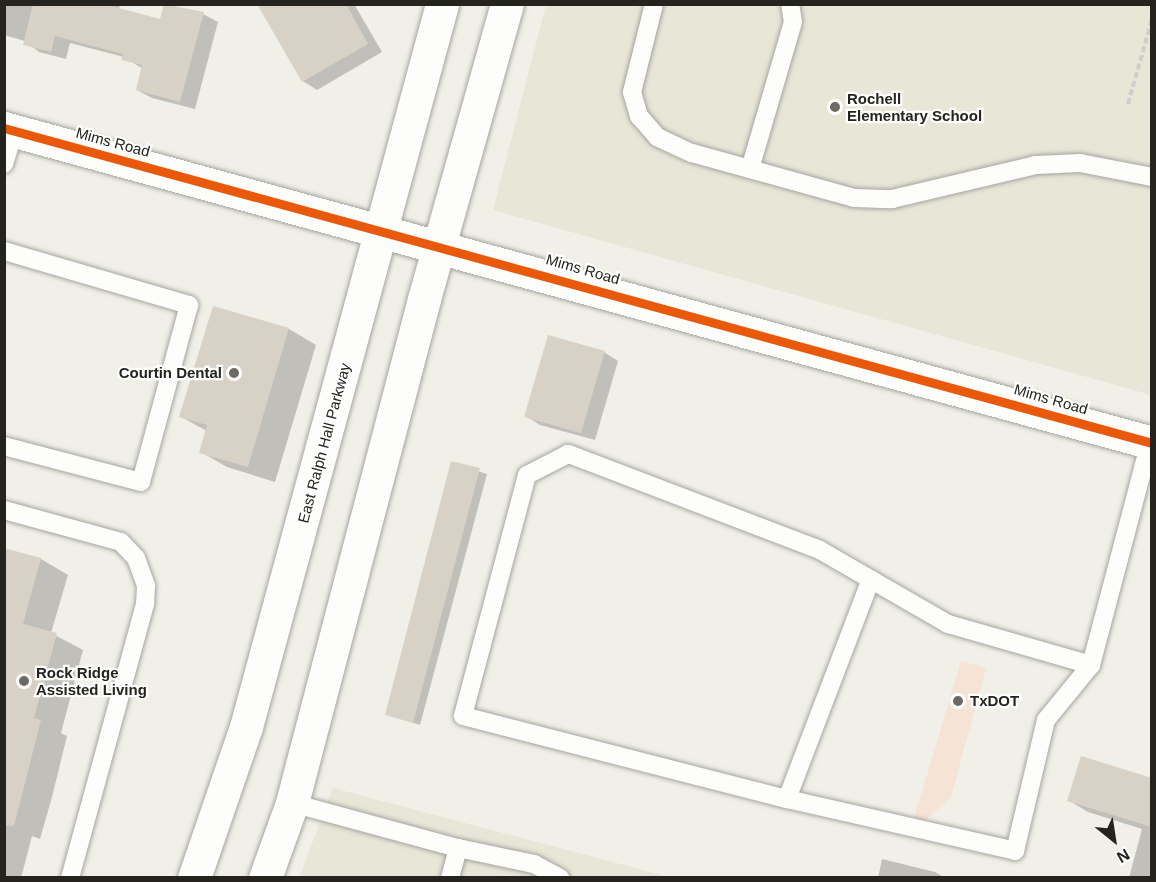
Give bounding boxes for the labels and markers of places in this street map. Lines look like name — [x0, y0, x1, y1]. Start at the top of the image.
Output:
place label: Rochell Elementary School — [847, 89, 982, 124]
marker: Rochell Elementary School — [828, 100, 842, 114]
place label: Courtin Dental — [119, 364, 222, 382]
marker: Courtin Dental — [227, 366, 241, 380]
place label: Rock Ridge Assisted Living — [36, 663, 147, 698]
marker: Rock Ridge Assisted Living — [17, 674, 31, 688]
place label: TxDOT — [970, 692, 1019, 710]
marker: TxDOT — [951, 694, 965, 708]

